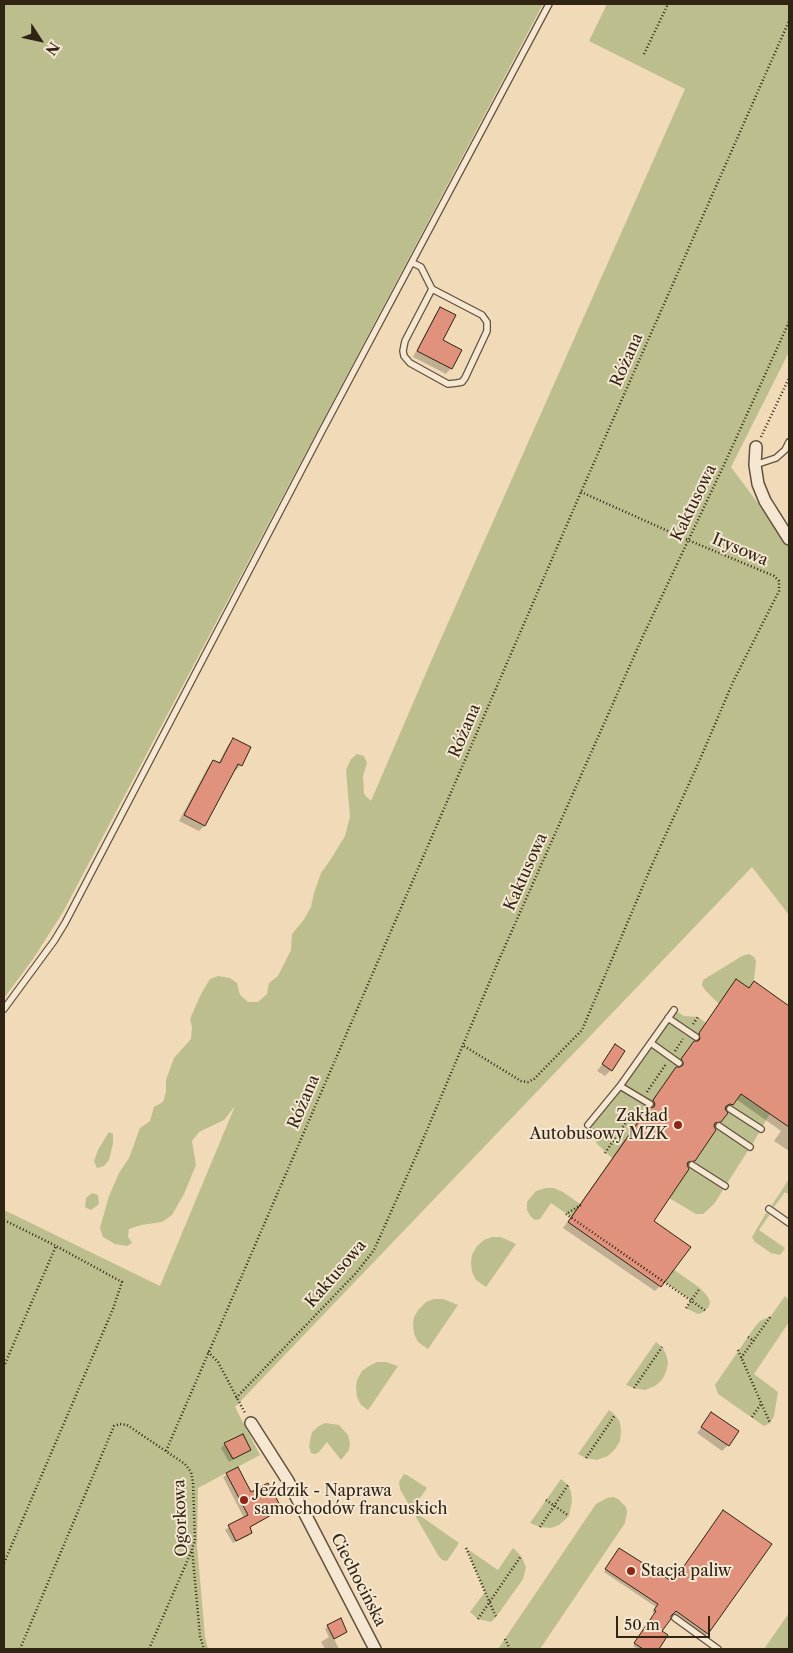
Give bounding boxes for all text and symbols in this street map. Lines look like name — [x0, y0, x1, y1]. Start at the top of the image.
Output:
north arrow — [15, 15, 65, 65]
text: N — [41, 38, 63, 59]
street label: Różana — [607, 330, 647, 390]
street label: Kaktusowa — [667, 461, 721, 545]
street label: Irysowa — [709, 530, 771, 570]
street label: Różana — [445, 701, 485, 761]
street label: Kaktusowa — [500, 830, 552, 914]
street label: Różana — [284, 1072, 324, 1132]
place label: Zakład Autobusowy MZK — [529, 1106, 668, 1144]
marker: Zakład Autobusowy MZK — [672, 1119, 684, 1131]
street label: Kaktusowa — [301, 1236, 371, 1312]
street label: Ogorkowa — [170, 1479, 192, 1557]
place label: Jeździk - Naprawa samochodów francuskich — [254, 1481, 448, 1519]
marker: Jeździk - Naprawa samochodów francuskich — [238, 1494, 250, 1506]
street label: Ciechocińska — [326, 1530, 390, 1630]
place label: Stacja paliw — [641, 1561, 731, 1581]
marker: Stacja paliw — [625, 1565, 637, 1577]
scale bar — [618, 1606, 712, 1638]
text: 50 m — [624, 1615, 660, 1634]

